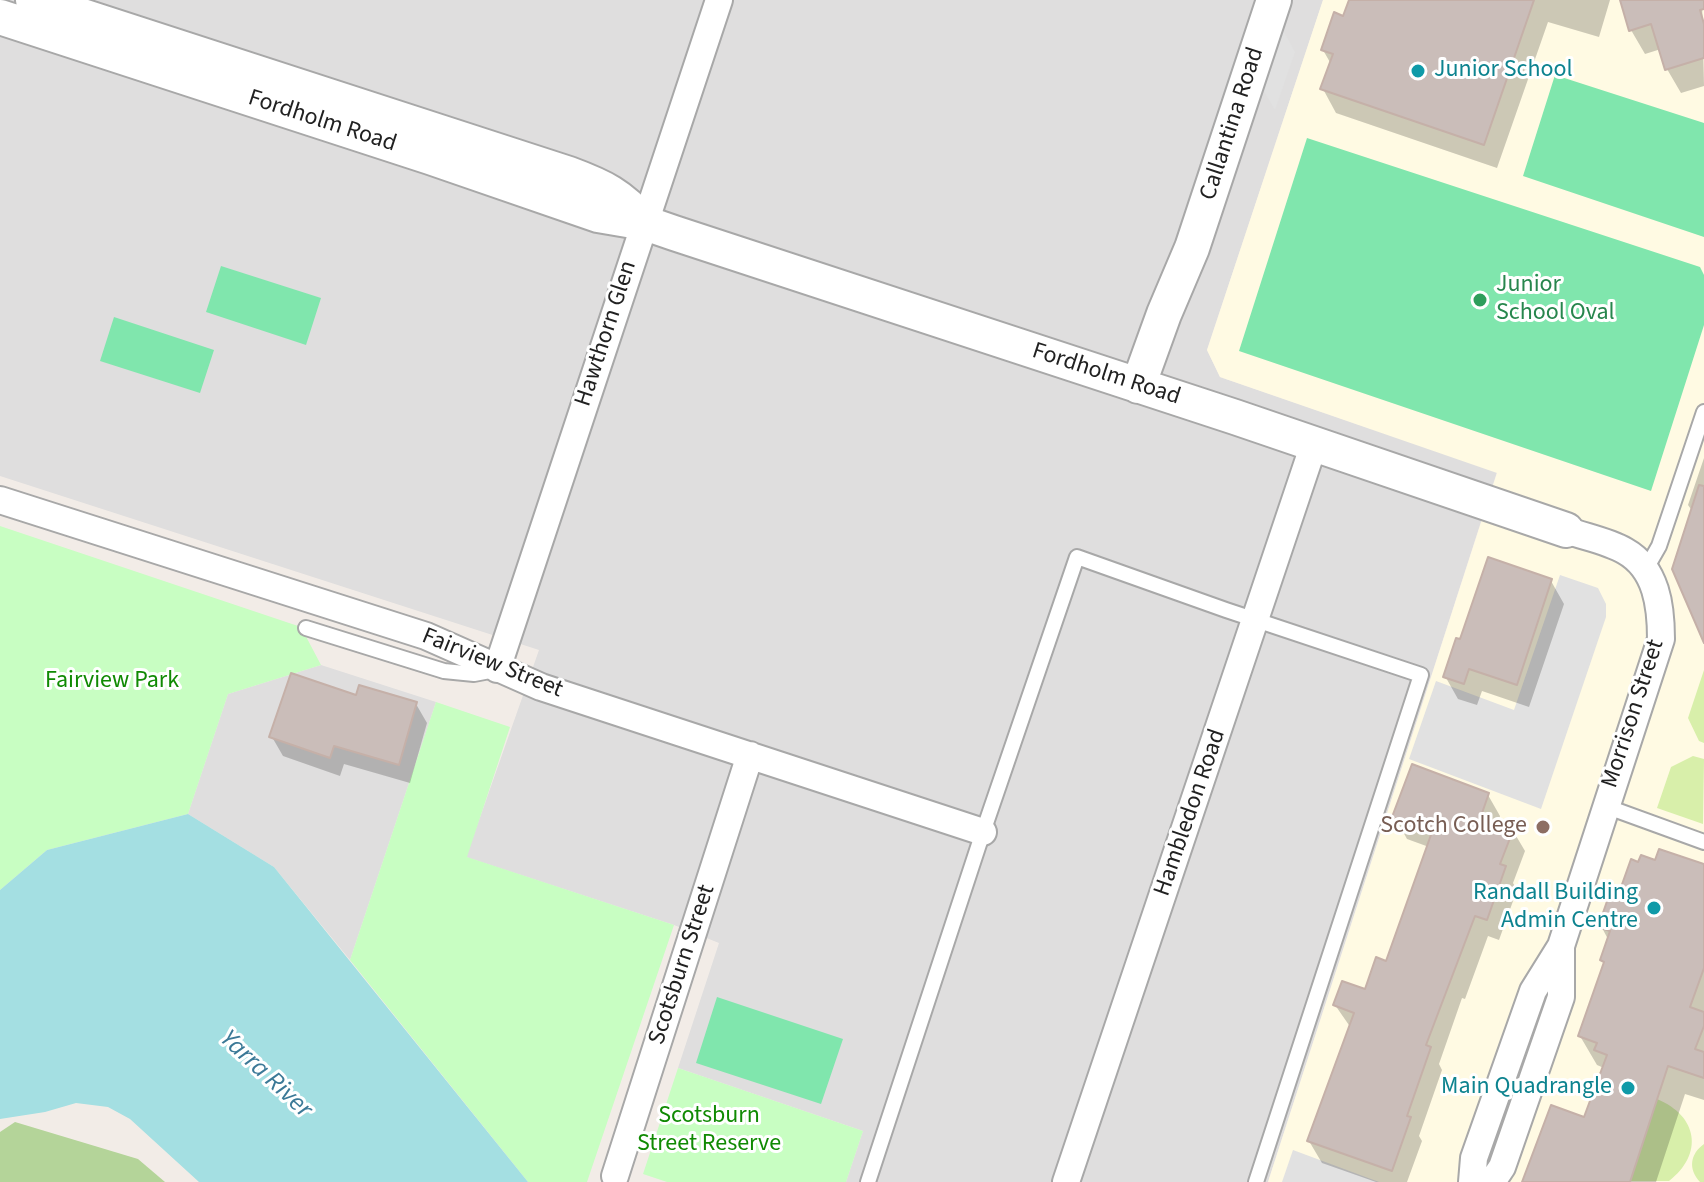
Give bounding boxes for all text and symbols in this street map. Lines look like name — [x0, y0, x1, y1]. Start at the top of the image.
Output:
street label: Callantina Road — [1195, 44, 1271, 204]
place label: Junior School — [1434, 57, 1573, 85]
marker: Junior School — [1409, 62, 1427, 80]
street label: Fordholm Road — [244, 84, 400, 160]
street label: Hawthorn Glen — [570, 258, 644, 410]
place label: Junior School Oval — [1496, 272, 1615, 328]
marker: Junior School Oval — [1471, 291, 1489, 309]
street label: Fordholm Road — [1028, 337, 1184, 413]
street label: Fairview Street — [417, 623, 567, 705]
street label: Morrison Street — [1596, 636, 1672, 792]
park label: Fairview Park — [45, 668, 179, 696]
street label: Hambledon Road — [1149, 726, 1233, 900]
place label: Scotch College — [1380, 813, 1527, 841]
marker: Scotch College — [1534, 818, 1552, 836]
place label: Randall Building Admin Centre — [1473, 880, 1638, 936]
street label: Scotsburn Street — [644, 881, 722, 1049]
marker: Randall Building Admin Centre — [1645, 899, 1663, 917]
water label: Yarra River — [212, 1024, 318, 1126]
place label: Main Quadrangle — [1441, 1074, 1612, 1102]
marker: Main Quadrangle — [1619, 1079, 1637, 1097]
park label: Scotsburn Street Reserve — [637, 1103, 781, 1159]

